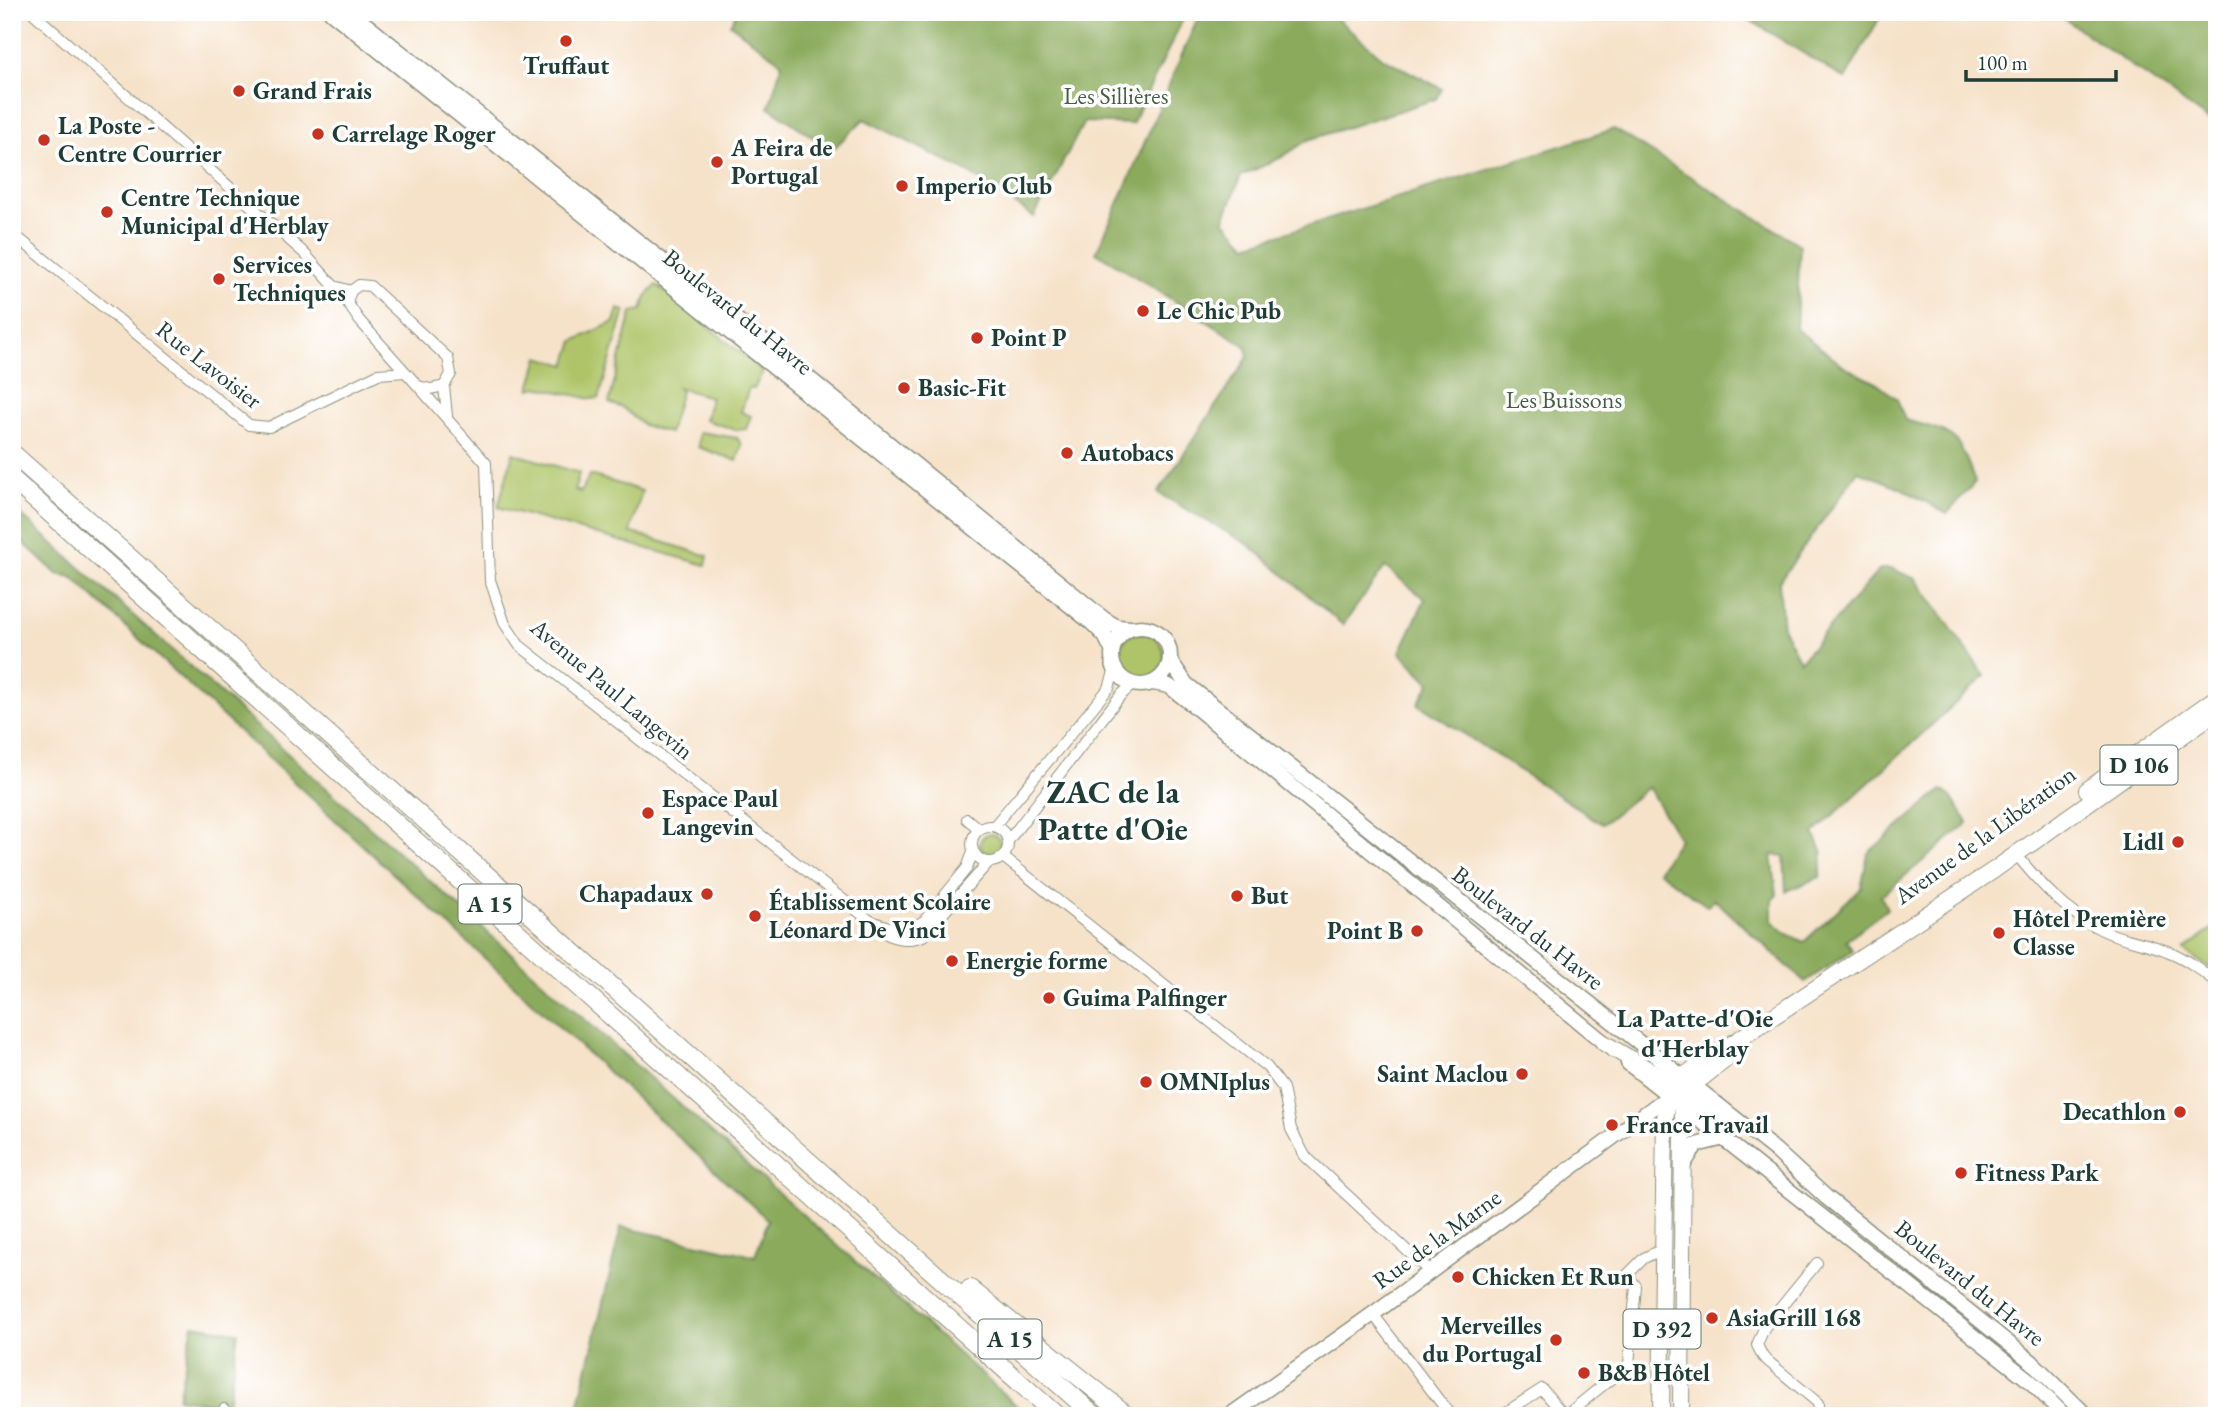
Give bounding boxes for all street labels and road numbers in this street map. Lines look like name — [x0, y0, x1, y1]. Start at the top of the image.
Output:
street label: Boulevard du Havre — [657, 242, 820, 382]
street label: Rue Lavoisier — [150, 314, 268, 416]
street label: Avenue Paul Langevin — [524, 611, 701, 766]
road number: D 106 — [2100, 746, 2178, 785]
street label: Avenue de la Libération — [1887, 758, 2082, 912]
street label: Boulevard du Havre — [1446, 859, 1611, 997]
road number: A 15 — [458, 884, 522, 923]
street label: Rue de la Marne — [1366, 1182, 1507, 1296]
street label: Boulevard du Havre — [1889, 1213, 2052, 1353]
road number: D 392 — [1624, 1310, 1700, 1348]
road number: A 15 — [978, 1320, 1042, 1358]

